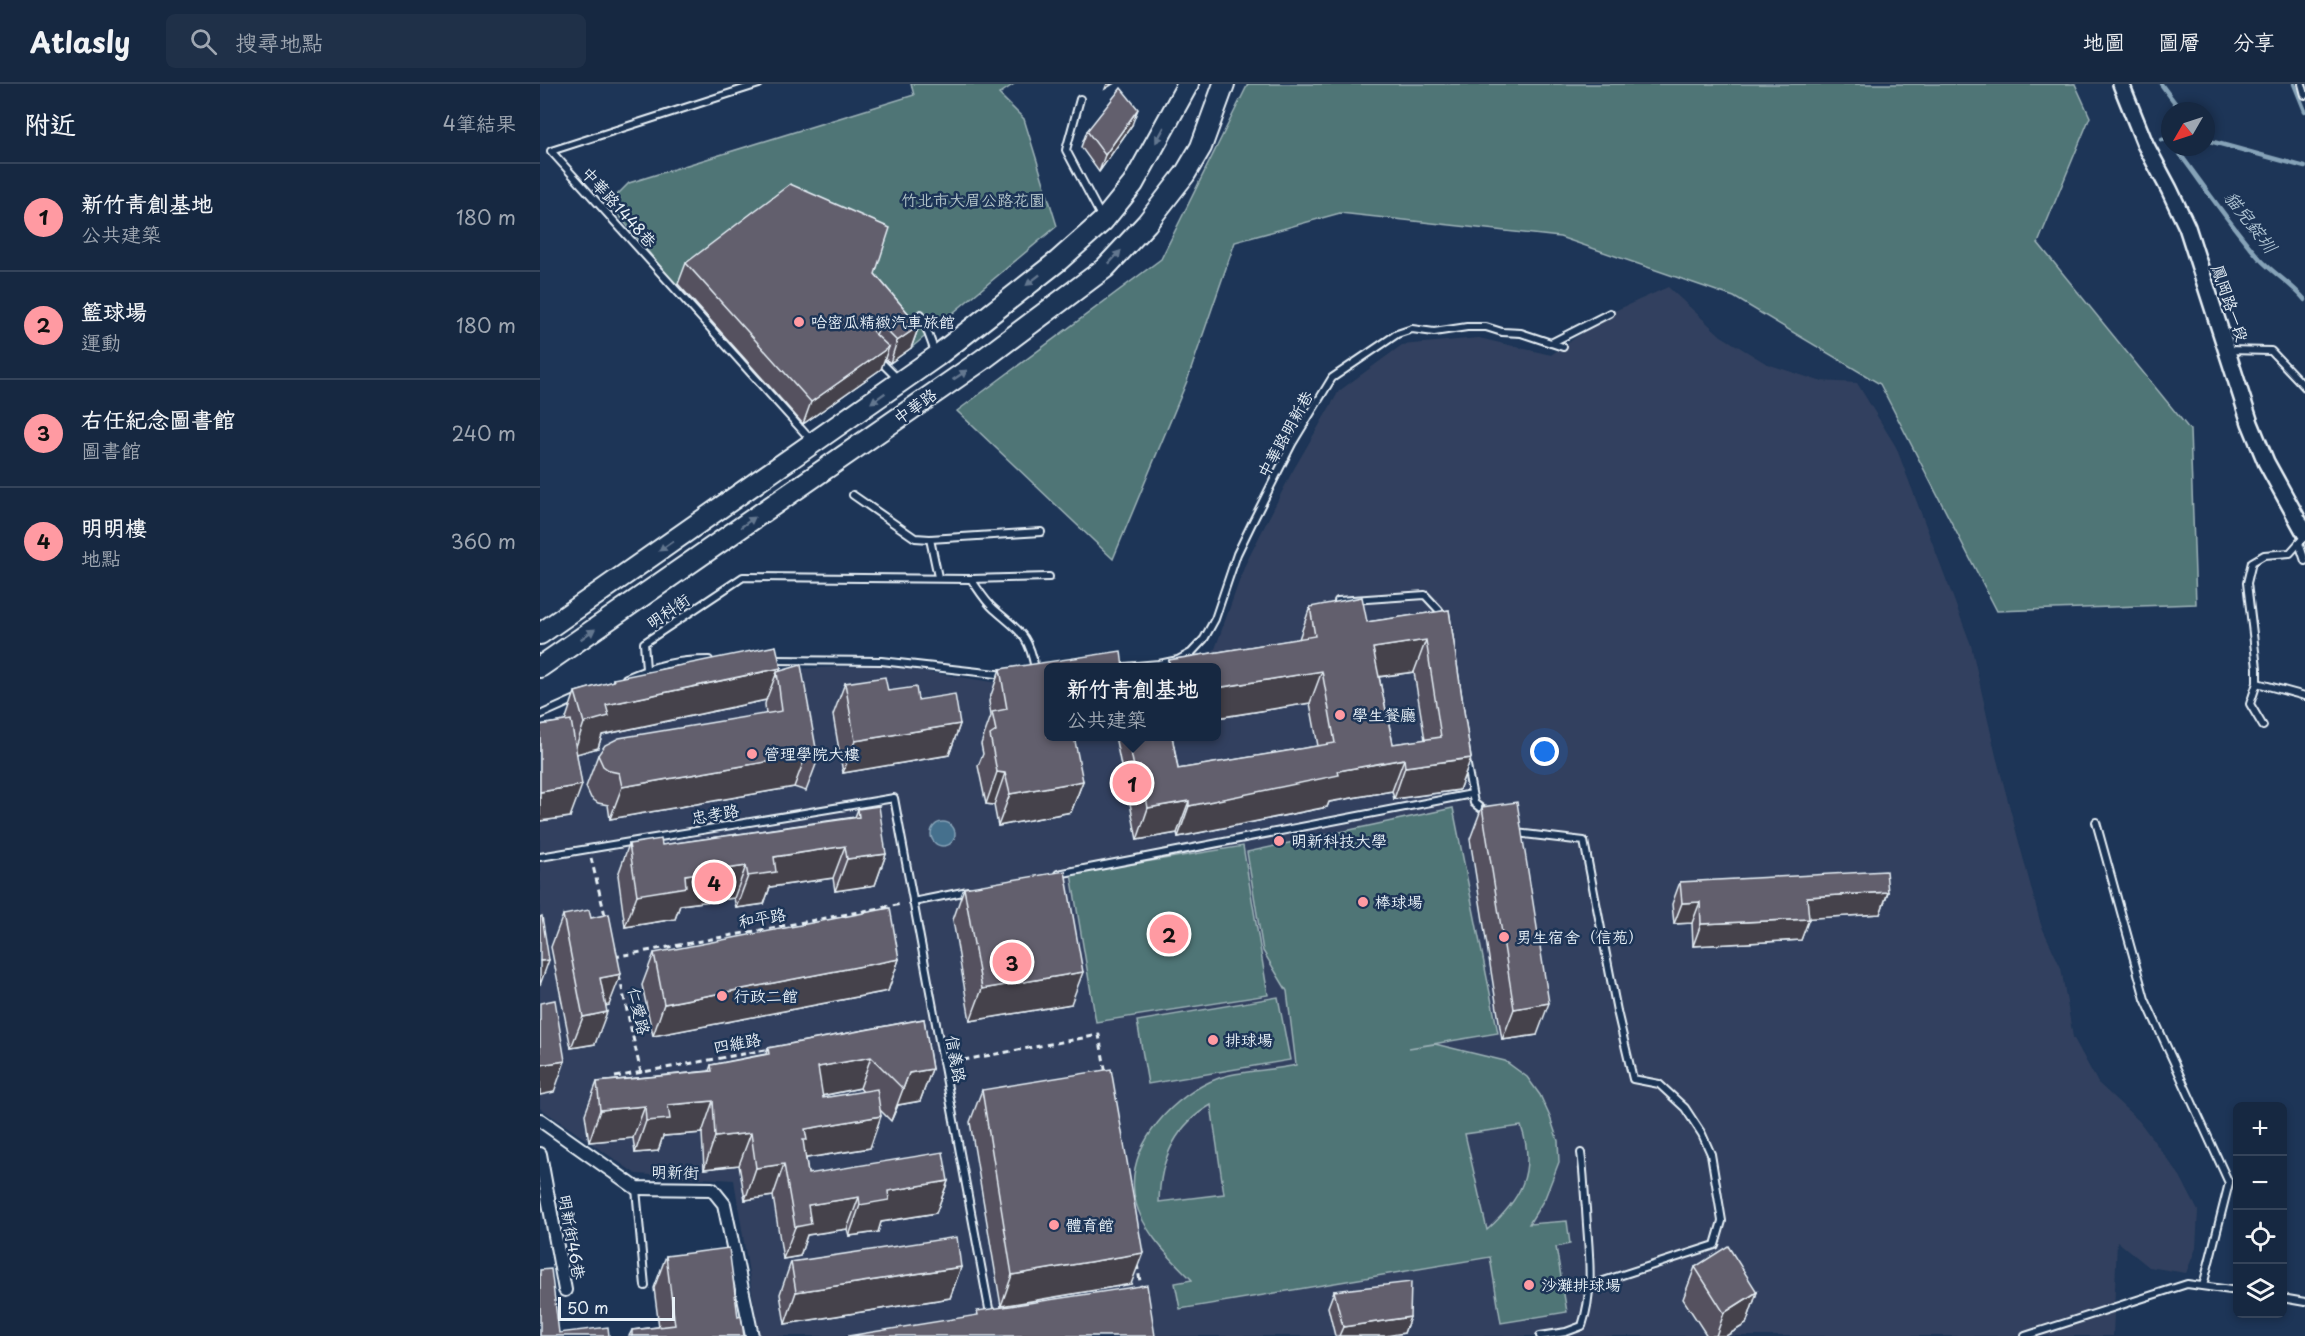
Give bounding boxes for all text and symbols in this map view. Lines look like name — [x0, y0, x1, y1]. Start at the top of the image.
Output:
search box — [166, 14, 586, 68]
text: Atlasly — [30, 20, 130, 63]
icon: search — [187, 25, 220, 58]
text: 搜尋地點 — [235, 25, 323, 58]
text: 地圖 — [2083, 25, 2125, 57]
text: 圖層 — [2158, 25, 2200, 57]
text: 分享 — [2233, 25, 2275, 57]
north arrow — [2161, 102, 2215, 156]
text: 附近 — [24, 104, 76, 143]
text: 4筆結果 — [443, 108, 516, 138]
one-way arrow — [1155, 127, 1165, 144]
street label: 中華路1448巷 — [577, 160, 663, 252]
water label: 貓兒錠圳 — [2218, 184, 2285, 259]
text: 新竹青創基地 — [81, 186, 213, 219]
park label: 竹北市大眉公路花園 — [901, 187, 1045, 211]
text: 1 — [39, 202, 48, 232]
text: 180 m — [456, 202, 516, 232]
text: 公共建築 — [81, 219, 161, 249]
one-way arrow — [1108, 250, 1122, 265]
street label: 鳳岡路一段 — [2207, 261, 2255, 344]
one-way arrow — [1026, 274, 1041, 286]
text: 籃球場 — [81, 294, 147, 327]
place label: 哈密瓜精緻汽車旅館 — [811, 309, 955, 333]
text: 2 — [36, 310, 51, 340]
text: 180 m — [456, 310, 516, 340]
marker: 哈密瓜精緻汽車旅館 — [792, 315, 806, 329]
text: 運動 — [81, 327, 121, 357]
one-way arrow — [951, 369, 967, 381]
street label: 中華路 — [888, 382, 941, 429]
street label: 中華路明新巷 — [1250, 386, 1318, 481]
one-way arrow — [870, 392, 886, 404]
text: 右任紀念圖書館 — [81, 402, 235, 435]
text: 3 — [37, 418, 50, 448]
text: 240 m — [451, 418, 516, 448]
text: 圖書館 — [81, 435, 141, 465]
text: 明明樓 — [81, 510, 147, 543]
one-way arrow — [740, 517, 756, 528]
text: 4 — [37, 526, 50, 556]
text: 360 m — [450, 526, 516, 556]
one-way arrow — [659, 540, 675, 552]
text: 地點 — [81, 543, 121, 573]
street label: 明科街 — [641, 587, 694, 634]
one-way arrow — [580, 629, 596, 640]
popup — [1044, 663, 1221, 741]
text: 新竹青創基地 — [1066, 671, 1199, 704]
place label: 學生餐廳 — [1352, 702, 1416, 726]
text: 公共建築 — [1066, 704, 1146, 734]
marker: 學生餐廳 — [1333, 708, 1347, 722]
your location — [1530, 737, 1559, 766]
place label: 管理學院大樓 — [764, 741, 860, 765]
marker: 管理學院大樓 — [745, 747, 759, 761]
pin: 1 — [1112, 760, 1152, 806]
street label: 忠孝路 — [689, 797, 741, 829]
place label: 明新科技大學 — [1291, 828, 1387, 852]
marker: 明新科技大學 — [1272, 834, 1286, 848]
pin: 4 — [694, 860, 734, 904]
place label: 棒球場 — [1375, 889, 1423, 913]
marker: 棒球場 — [1356, 895, 1370, 909]
street label: 和平路 — [736, 901, 788, 933]
pin: 2 — [1150, 912, 1188, 956]
place label: 男生宿舍（信苑） — [1516, 924, 1644, 948]
marker: 男生宿舍（信苑） — [1497, 930, 1511, 944]
pin: 3 — [992, 940, 1032, 984]
place label: 行政二館 — [734, 983, 798, 1007]
street label: 仁愛路 — [623, 985, 657, 1037]
marker: 行政二館 — [715, 989, 729, 1003]
street label: 四維路 — [711, 1026, 763, 1058]
place label: 排球場 — [1225, 1027, 1273, 1051]
street label: 信義路 — [941, 1033, 973, 1085]
marker: 排球場 — [1206, 1033, 1220, 1047]
map controls — [2233, 1102, 2287, 1318]
button: + — [2233, 1102, 2287, 1156]
button: − — [2233, 1156, 2287, 1210]
street label: 明新街 — [651, 1159, 699, 1183]
street label: 明新街46巷 — [554, 1192, 592, 1281]
button: locate — [2233, 1210, 2287, 1264]
place label: 體育館 — [1066, 1212, 1114, 1236]
marker: 體育館 — [1047, 1218, 1061, 1232]
button: layers — [2233, 1264, 2287, 1318]
place label: 沙灘排球場 — [1541, 1272, 1621, 1296]
marker: 沙灘排球場 — [1522, 1278, 1536, 1292]
scale bar — [558, 1294, 675, 1322]
text: 50 m — [567, 1295, 608, 1319]

